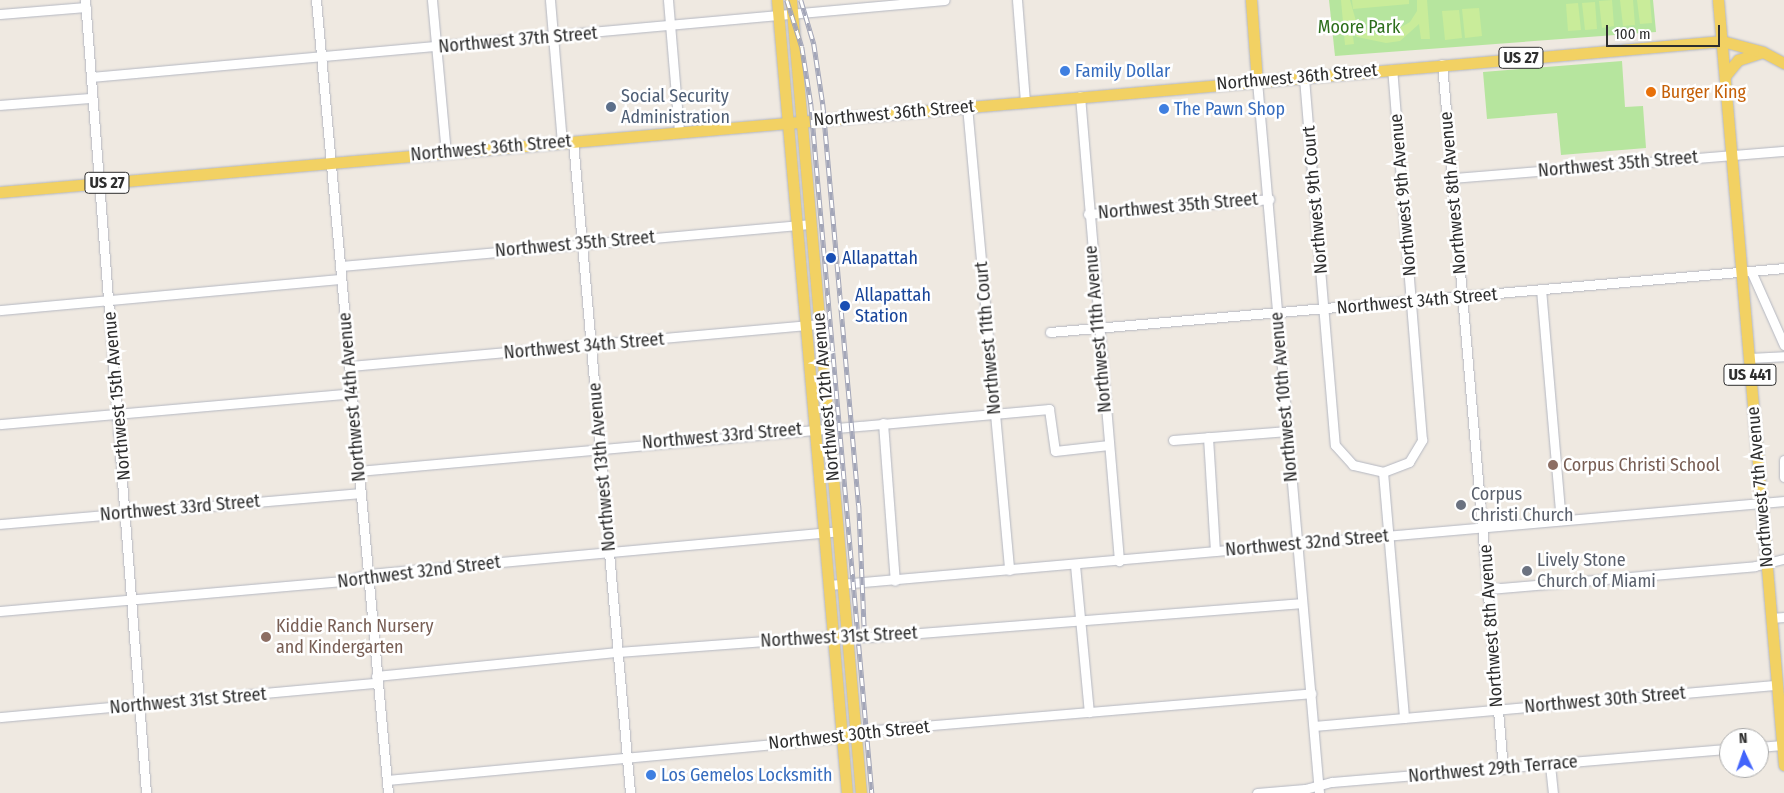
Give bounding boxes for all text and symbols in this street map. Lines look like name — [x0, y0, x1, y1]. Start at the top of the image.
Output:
scale bar — [1609, 15, 1723, 47]
park label: Moore Park — [1318, 16, 1400, 38]
street label: Northwest 37th Street — [438, 22, 598, 58]
text: 100 m — [1614, 25, 1651, 43]
road number: US 27 — [1497, 44, 1545, 72]
street label: Northwest 36th Street — [1216, 59, 1378, 95]
place label: Family Dollar — [1075, 60, 1170, 82]
marker: Family Dollar — [1059, 65, 1071, 77]
place label: Burger King — [1661, 81, 1746, 103]
place label: Social Security Administration — [621, 86, 730, 128]
marker: Burger King — [1645, 86, 1657, 98]
street label: Northwest 36th Street — [813, 95, 975, 131]
place label: The Pawn Shop — [1174, 98, 1285, 120]
marker: Social Security Administration — [605, 101, 617, 113]
marker: The Pawn Shop — [1158, 103, 1170, 115]
street label: Northwest 8th Avenue — [1435, 111, 1471, 275]
street label: Northwest 9th Avenue — [1385, 113, 1421, 277]
street label: Northwest 9th Court — [1298, 125, 1332, 275]
street label: Northwest 36th Street — [410, 130, 572, 166]
street label: Northwest 35th Street — [1537, 146, 1699, 182]
road number: US 27 — [83, 170, 131, 197]
street label: Northwest 35th Street — [1097, 188, 1259, 224]
street label: Northwest 35th Street — [494, 226, 656, 262]
street label: Northwest 11th Avenue — [1080, 244, 1116, 414]
place label: Allapattah — [842, 247, 918, 269]
marker: Allapattah — [824, 251, 838, 265]
street label: Northwest 11th Court — [971, 260, 1005, 416]
street label: Northwest 34th Street — [1336, 283, 1498, 319]
place label: Allapattah Station — [855, 285, 931, 328]
marker: Allapattah Station — [839, 300, 851, 312]
street label: Northwest 15th Avenue — [99, 311, 135, 481]
street label: Northwest 14th Avenue — [334, 311, 370, 483]
street label: Northwest 10th Avenue — [1266, 311, 1302, 483]
street label: Northwest 12th Avenue — [808, 312, 844, 482]
street label: Northwest 34th Street — [503, 328, 665, 364]
road number: US 441 — [1722, 362, 1778, 388]
street label: Northwest 13th Avenue — [584, 382, 620, 552]
street label: Northwest 7th Avenue — [1742, 406, 1778, 568]
street label: Northwest 33rd Street — [641, 418, 803, 454]
place label: Corpus Christi School — [1563, 454, 1720, 476]
marker: Corpus Christi School — [1547, 459, 1559, 471]
place label: Corpus Christi Church — [1471, 484, 1573, 526]
street label: Northwest 33rd Street — [99, 490, 261, 526]
marker: Corpus Christi Church — [1455, 499, 1467, 511]
street label: Northwest 32nd Street — [1224, 525, 1390, 561]
street label: Northwest 8th Avenue — [1475, 544, 1507, 708]
place label: Lively Stone Church of Miami — [1537, 550, 1656, 592]
street label: Northwest 32nd Street — [336, 551, 502, 593]
marker: Lively Stone Church of Miami — [1521, 565, 1533, 577]
place label: Kiddie Ranch Nursery and Kindergarten — [276, 616, 434, 659]
street label: Northwest 31st Street — [760, 622, 918, 652]
marker: Kiddie Ranch Nursery and Kindergarten — [260, 631, 272, 643]
street label: Northwest 30th Street — [1523, 682, 1687, 718]
street label: Northwest 31st Street — [109, 683, 267, 719]
street label: Northwest 30th Street — [767, 716, 931, 754]
north arrow — [1719, 728, 1769, 778]
text: N — [1739, 730, 1748, 747]
street label: Northwest 29th Terrace — [1407, 751, 1579, 787]
place label: Los Gemelos Locksmith — [661, 764, 832, 786]
marker: Los Gemelos Locksmith — [645, 769, 657, 781]

